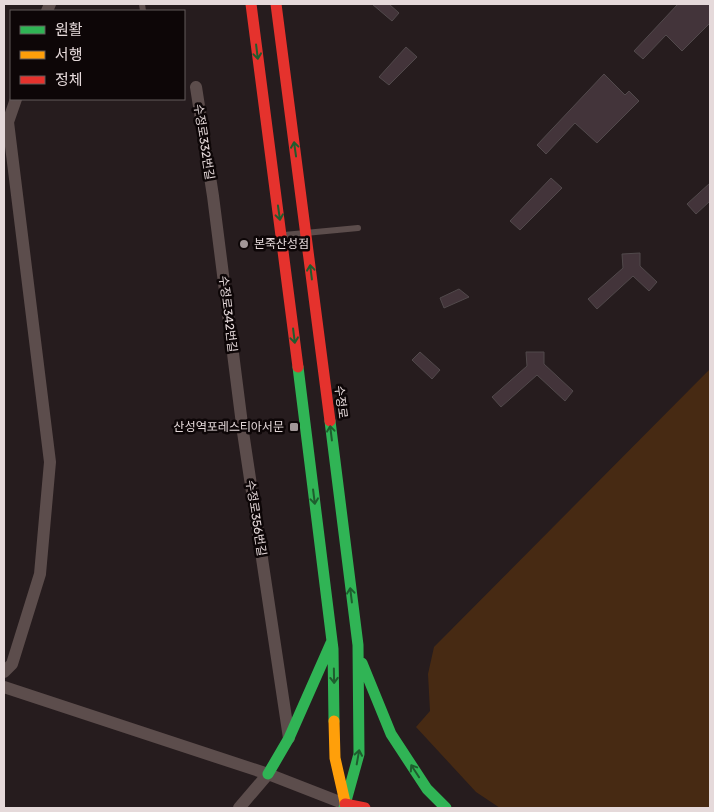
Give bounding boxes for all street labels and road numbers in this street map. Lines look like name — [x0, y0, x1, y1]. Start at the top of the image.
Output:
street label: 수정로332번길 — [191, 103, 217, 181]
street label: 수정로342번길 — [216, 275, 240, 353]
street label: 수정로 — [332, 385, 350, 419]
street label: 수정로356번길 — [243, 479, 269, 557]

